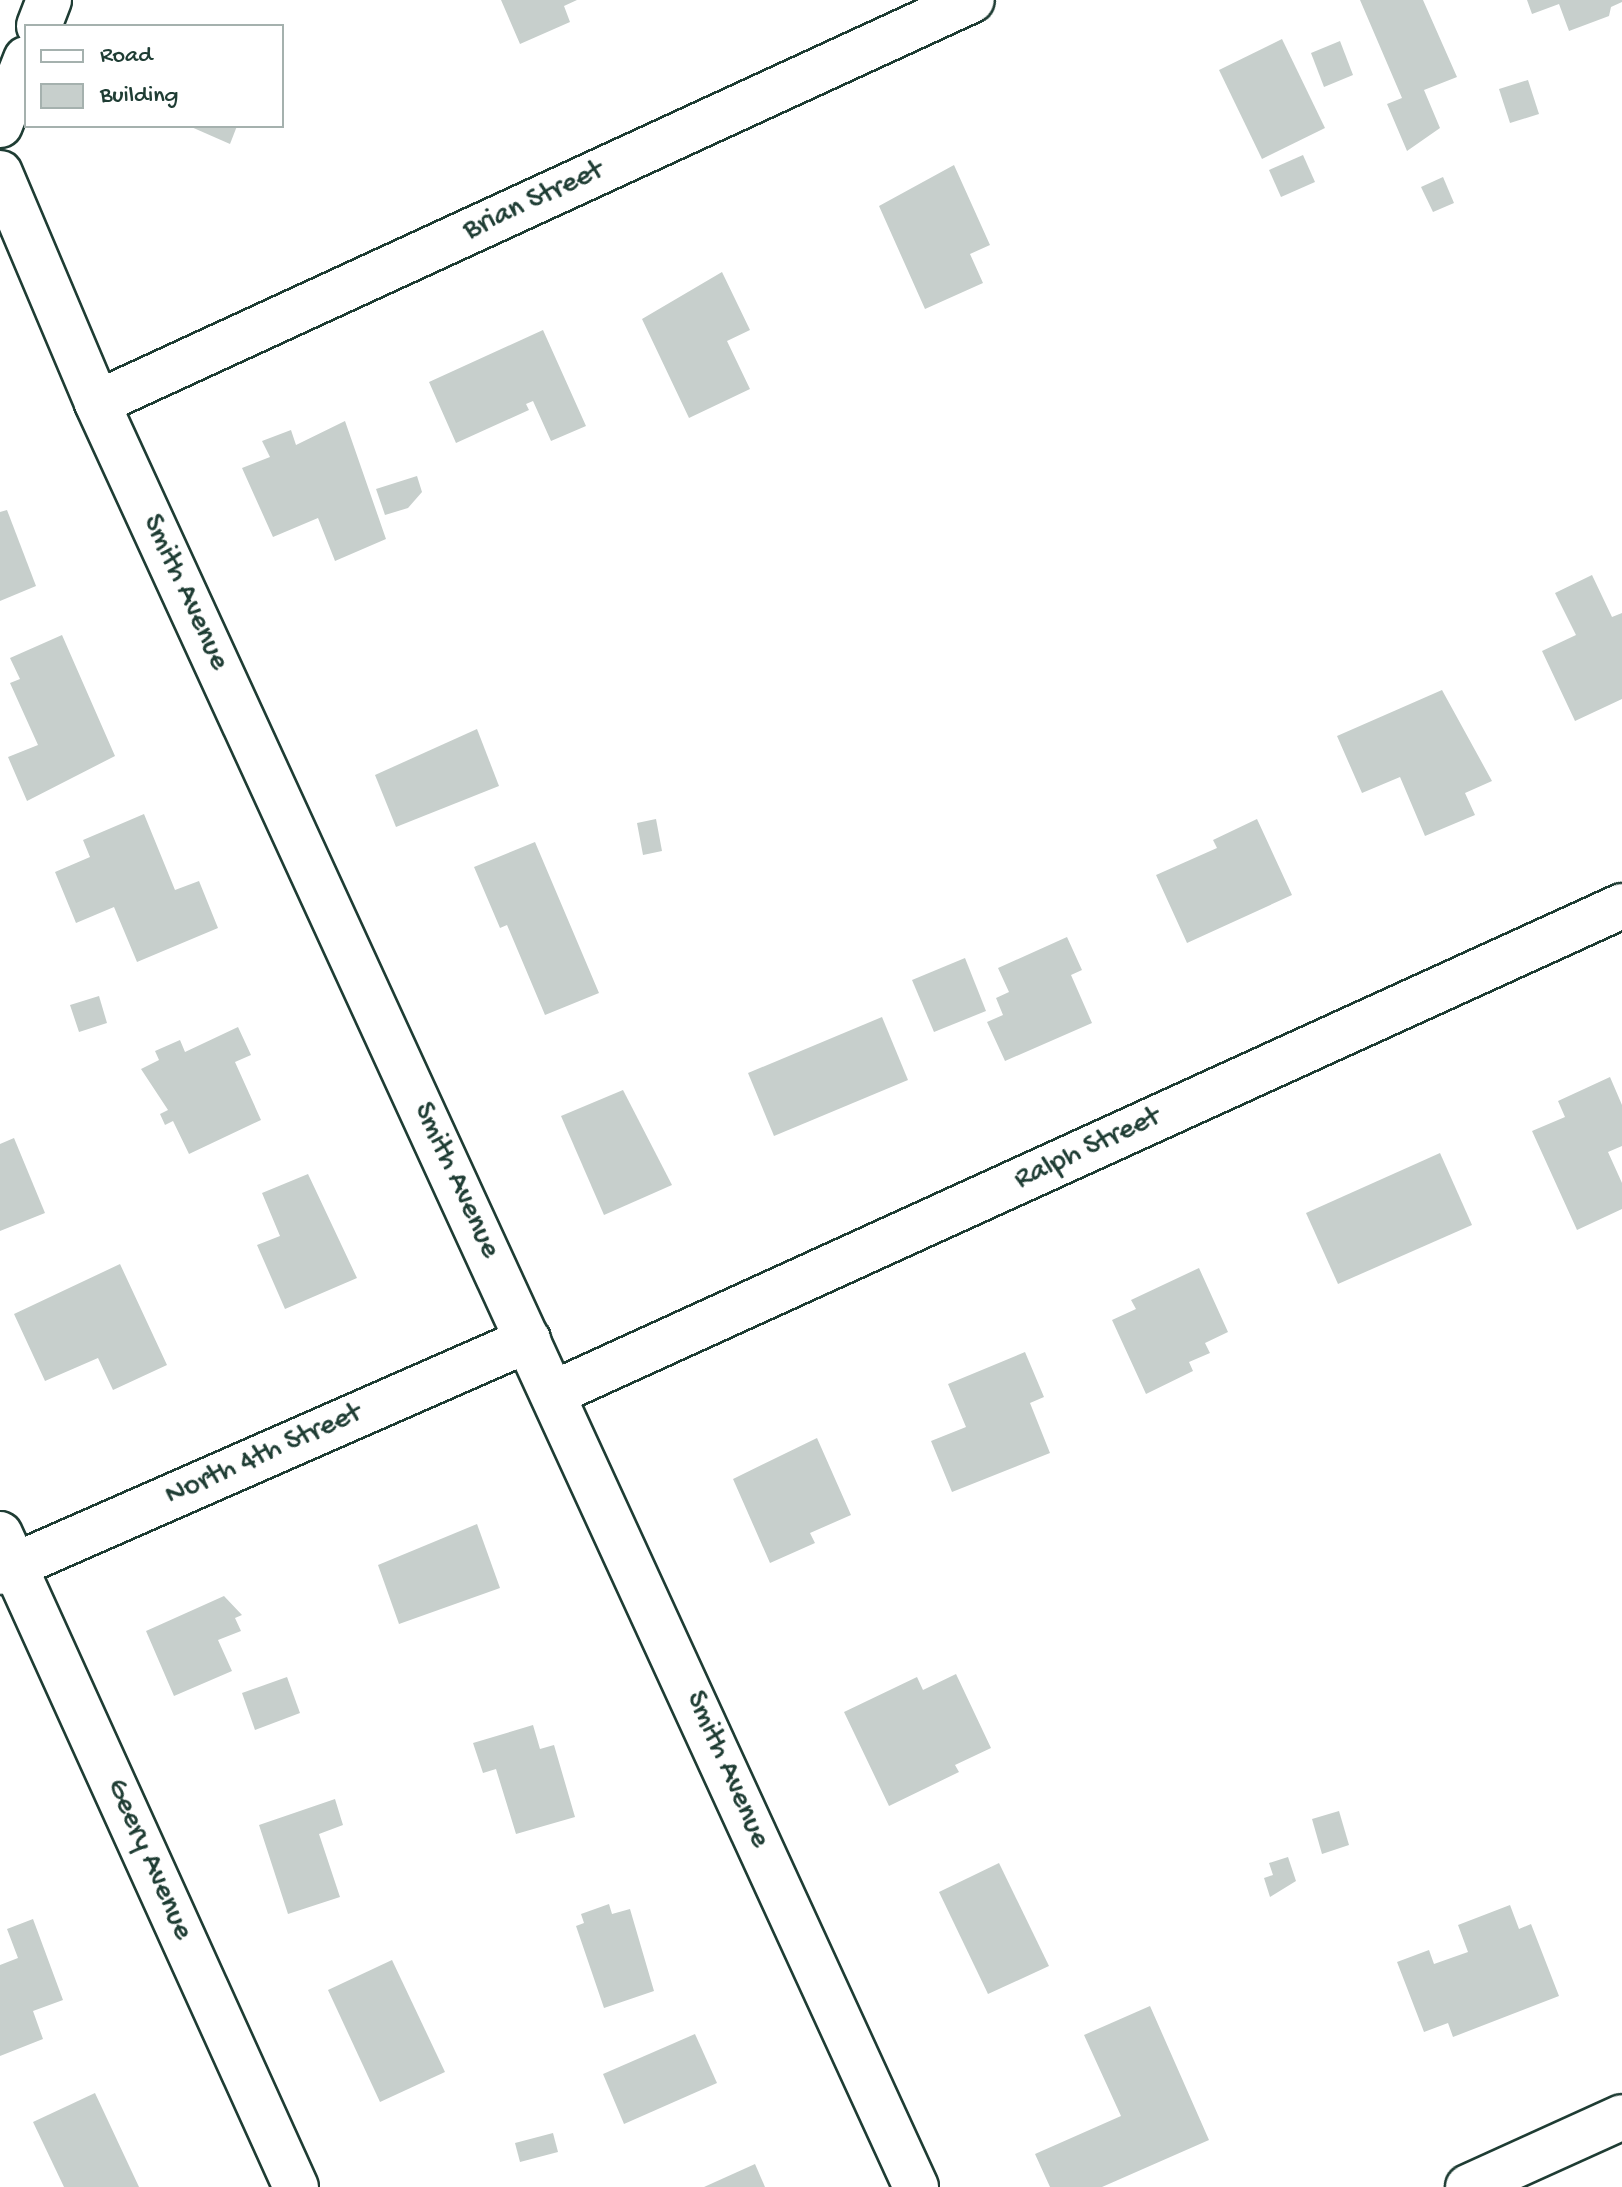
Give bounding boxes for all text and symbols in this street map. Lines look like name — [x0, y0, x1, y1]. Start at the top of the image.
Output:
legend — [24, 24, 284, 128]
text: Road — [100, 42, 152, 71]
text: Building — [100, 82, 178, 111]
street label: Brian Street — [458, 154, 610, 250]
street label: Smith Avenue — [132, 510, 236, 676]
street label: Smith Avenue — [403, 1098, 507, 1264]
street label: Ralph Street — [1009, 1101, 1167, 1199]
street label: North 4th Street — [160, 1397, 368, 1515]
street label: Smith Avenue — [676, 1686, 776, 1854]
street label: Geery Avenue — [96, 1774, 200, 1946]

